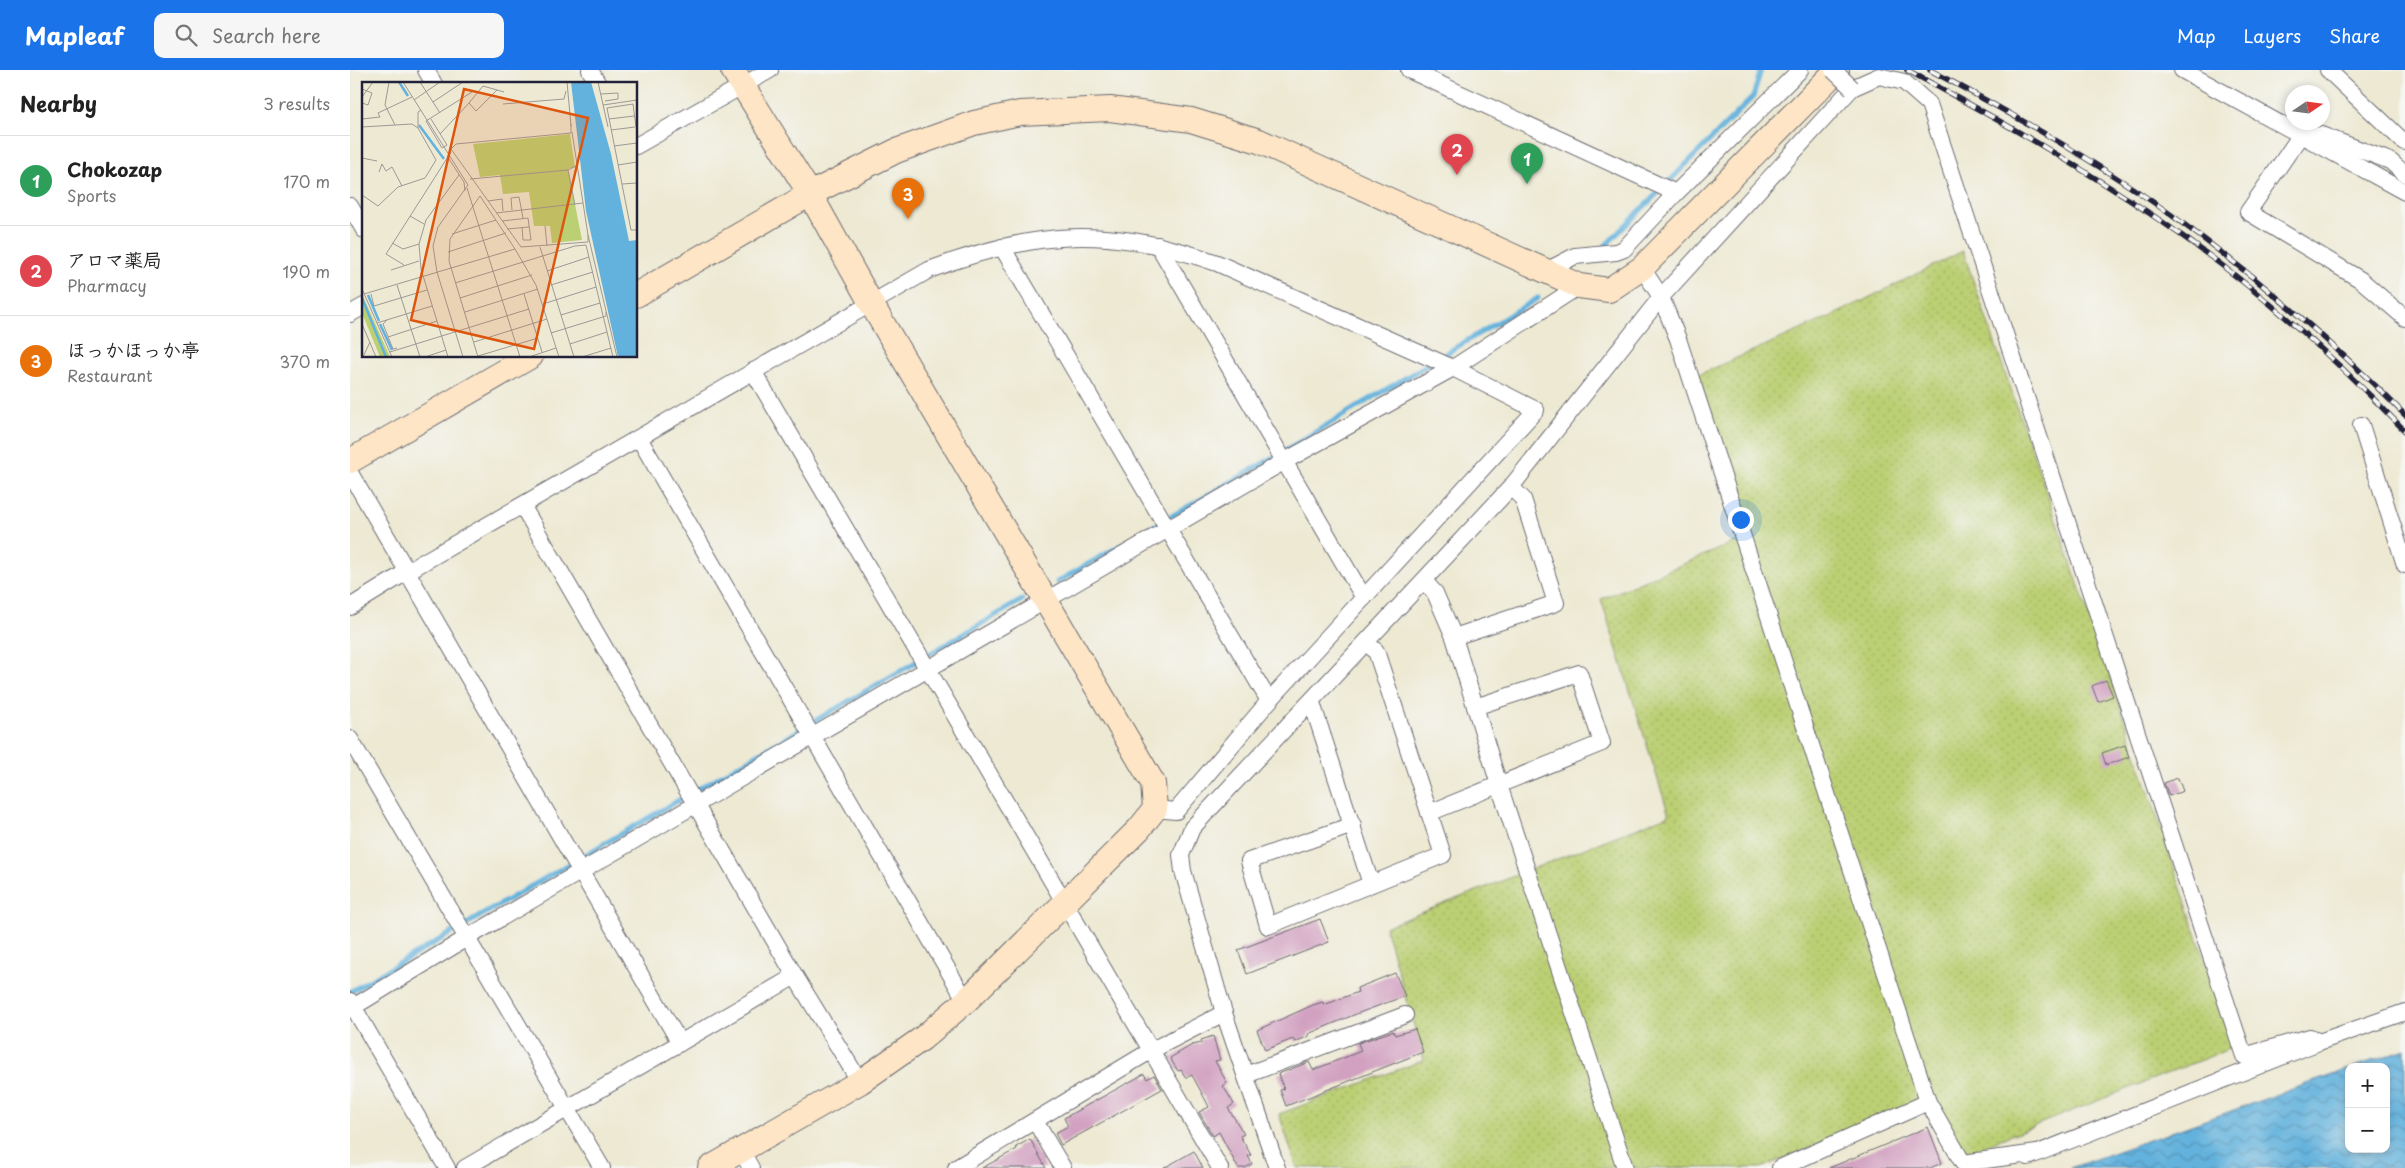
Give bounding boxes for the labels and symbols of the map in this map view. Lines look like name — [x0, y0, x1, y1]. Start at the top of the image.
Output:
inset map — [362, 82, 638, 358]
north arrow — [2285, 85, 2330, 130]
pin: 2 — [1441, 134, 1473, 175]
pin: 1 — [1511, 143, 1543, 184]
pin: 3 — [892, 178, 924, 219]
your location — [1728, 507, 1754, 533]

